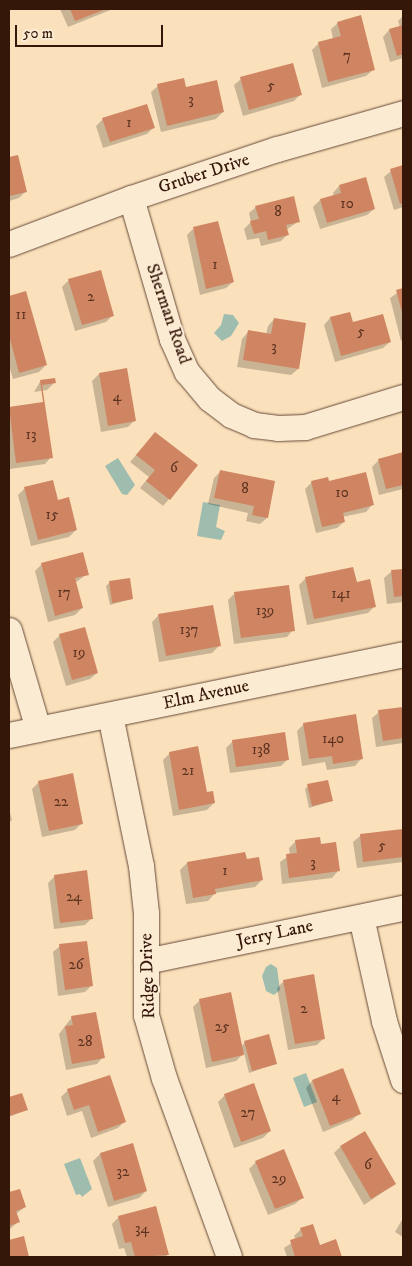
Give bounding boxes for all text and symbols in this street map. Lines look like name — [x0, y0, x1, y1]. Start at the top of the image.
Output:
scale bar — [18, 15, 165, 47]
text: 50 m — [23, 24, 53, 43]
house number: 7 — [343, 47, 351, 65]
house number: 5 — [267, 77, 275, 95]
house number: 3 — [188, 91, 194, 109]
house number: 1 — [126, 114, 132, 132]
street label: Gruber Drive — [156, 149, 252, 199]
house number: 10 — [340, 195, 354, 213]
house number: 8 — [274, 203, 282, 221]
house number: 1 — [212, 256, 218, 274]
street label: Sherman Road — [141, 261, 195, 367]
house number: 2 — [87, 288, 95, 306]
house number: 11 — [15, 306, 27, 324]
house number: 5 — [357, 323, 365, 341]
house number: 3 — [271, 338, 277, 356]
house number: 4 — [113, 388, 121, 406]
house number: 13 — [25, 426, 37, 444]
house number: 6 — [170, 459, 178, 477]
house number: 8 — [241, 480, 249, 498]
house number: 10 — [335, 484, 349, 502]
house number: 15 — [46, 506, 58, 524]
house number: 17 — [57, 584, 71, 602]
house number: 141 — [331, 585, 351, 603]
house number: 139 — [256, 602, 274, 620]
house number: 137 — [179, 621, 199, 639]
house number: 19 — [73, 644, 85, 662]
street label: Elm Avenue — [161, 675, 251, 715]
house number: 140 — [322, 730, 344, 748]
house number: 138 — [252, 741, 270, 759]
house number: 21 — [182, 762, 194, 780]
house number: 22 — [54, 793, 68, 811]
house number: 5 — [378, 837, 386, 855]
house number: 3 — [310, 854, 316, 872]
house number: 1 — [222, 862, 228, 880]
house number: 24 — [66, 888, 82, 906]
street label: Jerry Lane — [235, 915, 315, 953]
street label: Ridge Drive — [136, 933, 160, 1019]
house number: 26 — [68, 956, 84, 974]
house number: 2 — [300, 1000, 308, 1018]
house number: 25 — [215, 1018, 229, 1036]
house number: 28 — [78, 1033, 92, 1051]
house number: 4 — [332, 1088, 340, 1106]
house number: 27 — [241, 1104, 255, 1122]
house number: 6 — [364, 1156, 372, 1174]
house number: 32 — [117, 1163, 129, 1181]
house number: 29 — [272, 1170, 286, 1188]
house number: 34 — [135, 1220, 149, 1238]

